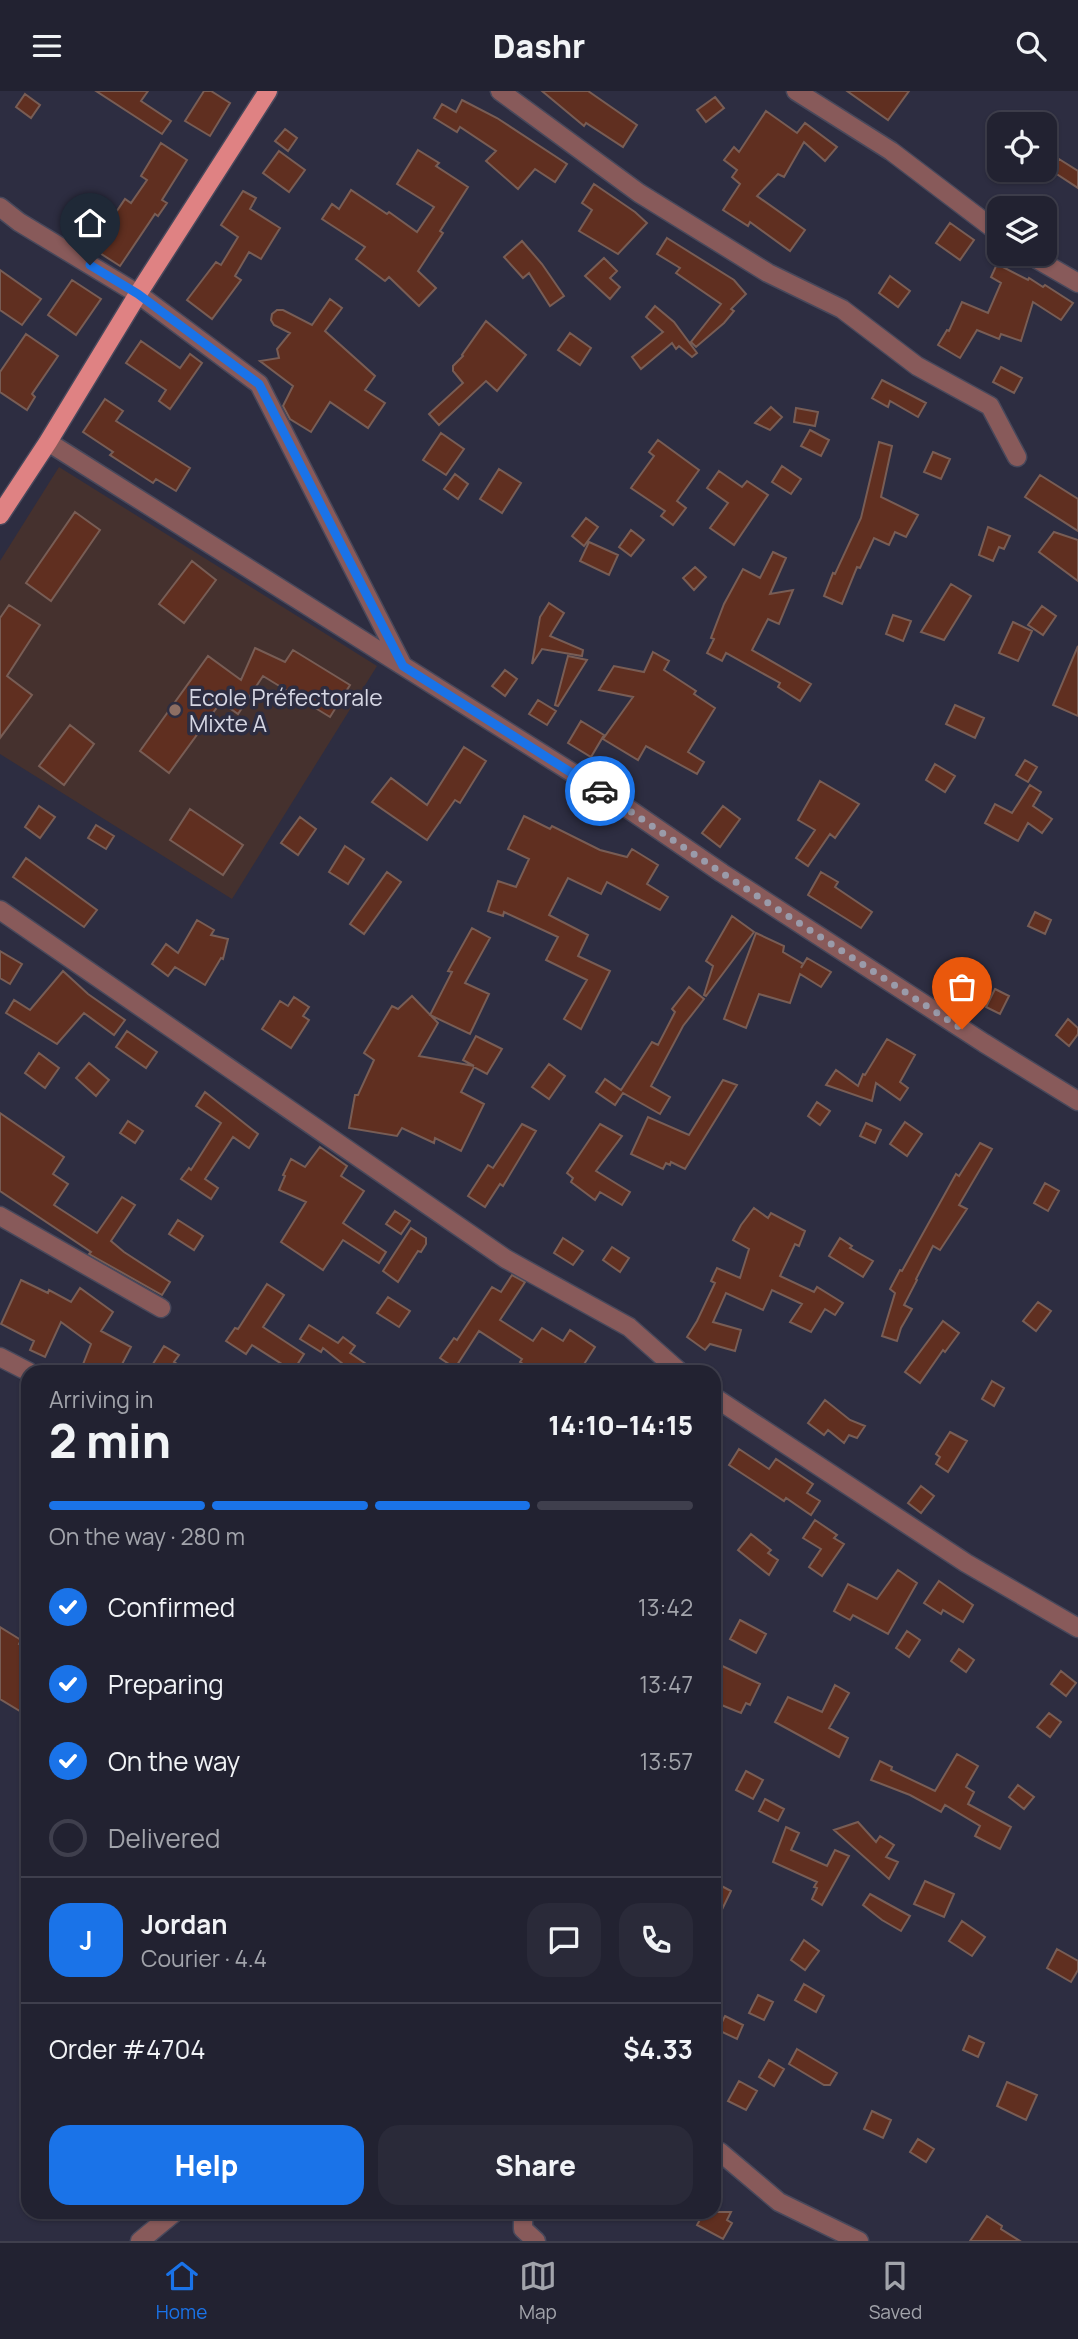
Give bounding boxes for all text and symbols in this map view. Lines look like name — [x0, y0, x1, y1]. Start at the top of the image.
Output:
text: Dashr — [493, 24, 585, 68]
icon: menu — [28, 27, 66, 65]
icon: search — [1012, 27, 1050, 65]
map controls — [987, 112, 1057, 266]
button: locate — [987, 112, 1057, 182]
pin — [60, 193, 120, 265]
button: layers — [987, 196, 1057, 266]
icon: home — [71, 204, 109, 242]
place label: Ecole Préfectorale Mixte A — [189, 681, 383, 739]
marker: Ecole Préfectorale Mixte A — [167, 702, 183, 718]
courier — [565, 756, 635, 826]
icon: car — [581, 772, 619, 810]
pin — [932, 957, 992, 1029]
icon: bag — [943, 968, 981, 1006]
text: Arriving in — [49, 1383, 154, 1415]
text: 14:10–14:15 — [548, 1407, 693, 1443]
text: 2 min — [49, 1409, 171, 1472]
text: On the way · 280 m — [49, 1520, 245, 1552]
icon: check — [49, 1588, 87, 1626]
text: Confirmed — [108, 1589, 235, 1625]
text: 13:42 — [638, 1591, 693, 1623]
icon: check — [49, 1665, 87, 1703]
text: Preparing — [108, 1666, 224, 1702]
text: 13:47 — [639, 1668, 693, 1700]
icon: check — [49, 1742, 87, 1780]
text: On the way — [108, 1743, 240, 1779]
text: 13:57 — [640, 1745, 693, 1777]
text: Delivered — [108, 1820, 220, 1856]
button: chat — [527, 1903, 601, 1977]
button: phone — [619, 1903, 693, 1977]
text: Jordan — [141, 1906, 227, 1942]
text: J — [79, 1922, 93, 1958]
text: Courier · 4.4 — [141, 1942, 267, 1974]
text: Order #4704 — [49, 2031, 206, 2067]
text: $4.33 — [623, 2031, 693, 2067]
button: Help — [49, 2125, 364, 2205]
button: Share — [378, 2125, 693, 2205]
tab: Home — [156, 2257, 207, 2325]
tab: Map — [519, 2257, 557, 2325]
tab: Saved — [869, 2257, 922, 2325]

